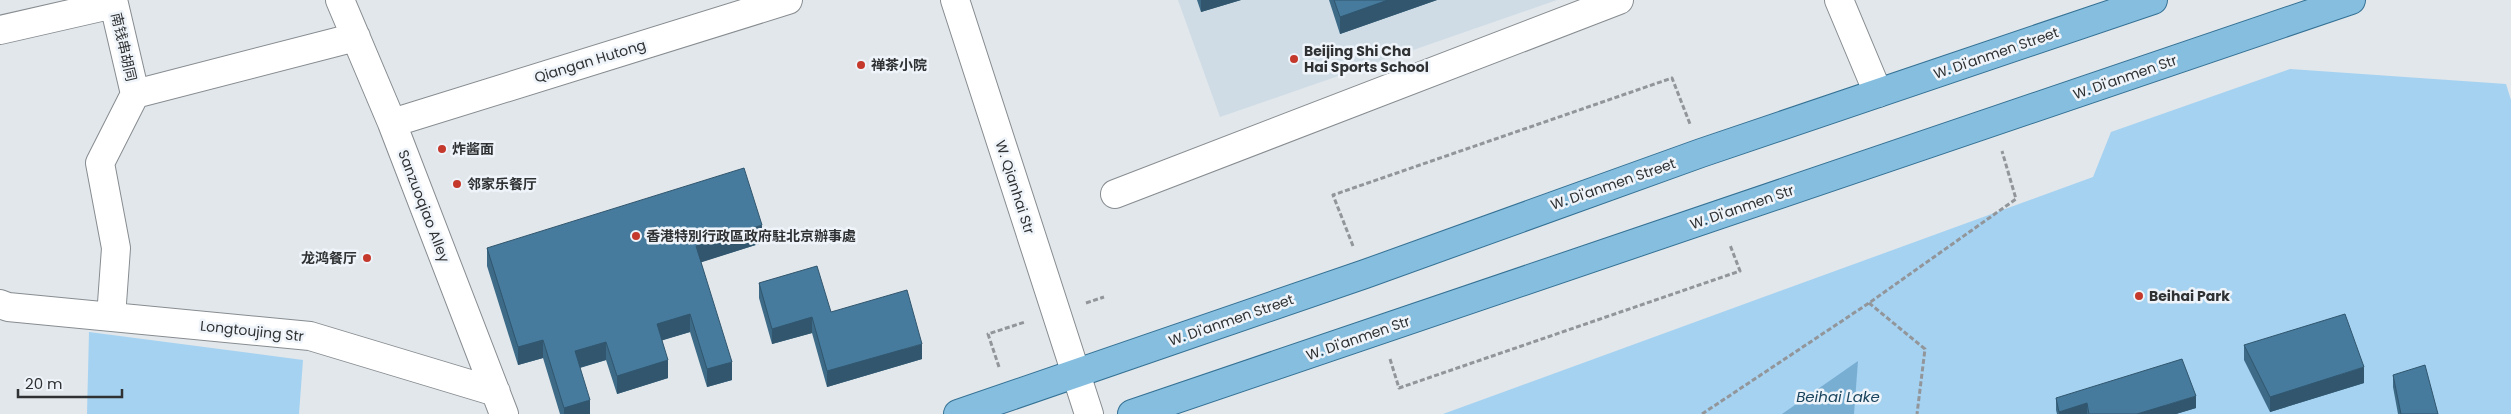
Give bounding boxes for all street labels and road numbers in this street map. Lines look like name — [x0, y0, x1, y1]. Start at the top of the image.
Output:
street label: 南钱串胡同 — [106, 11, 142, 83]
street label: W. Di'anmen Street — [1931, 22, 2061, 84]
street label: Qiangan Hutong — [532, 35, 648, 87]
street label: W. Di'anmen Str — [2070, 50, 2180, 104]
street label: W. Qianhai Str — [990, 138, 1040, 236]
street label: Sanzuoqiao Alley — [393, 147, 455, 265]
street label: W. Di'anmen Street — [1548, 153, 1678, 215]
street label: W. Di'anmen Str — [1687, 180, 1797, 234]
street label: W. Di'anmen Street — [1166, 289, 1296, 351]
street label: W. Di'anmen Str — [1303, 311, 1413, 365]
street label: Longtoujing Str — [199, 316, 305, 346]

